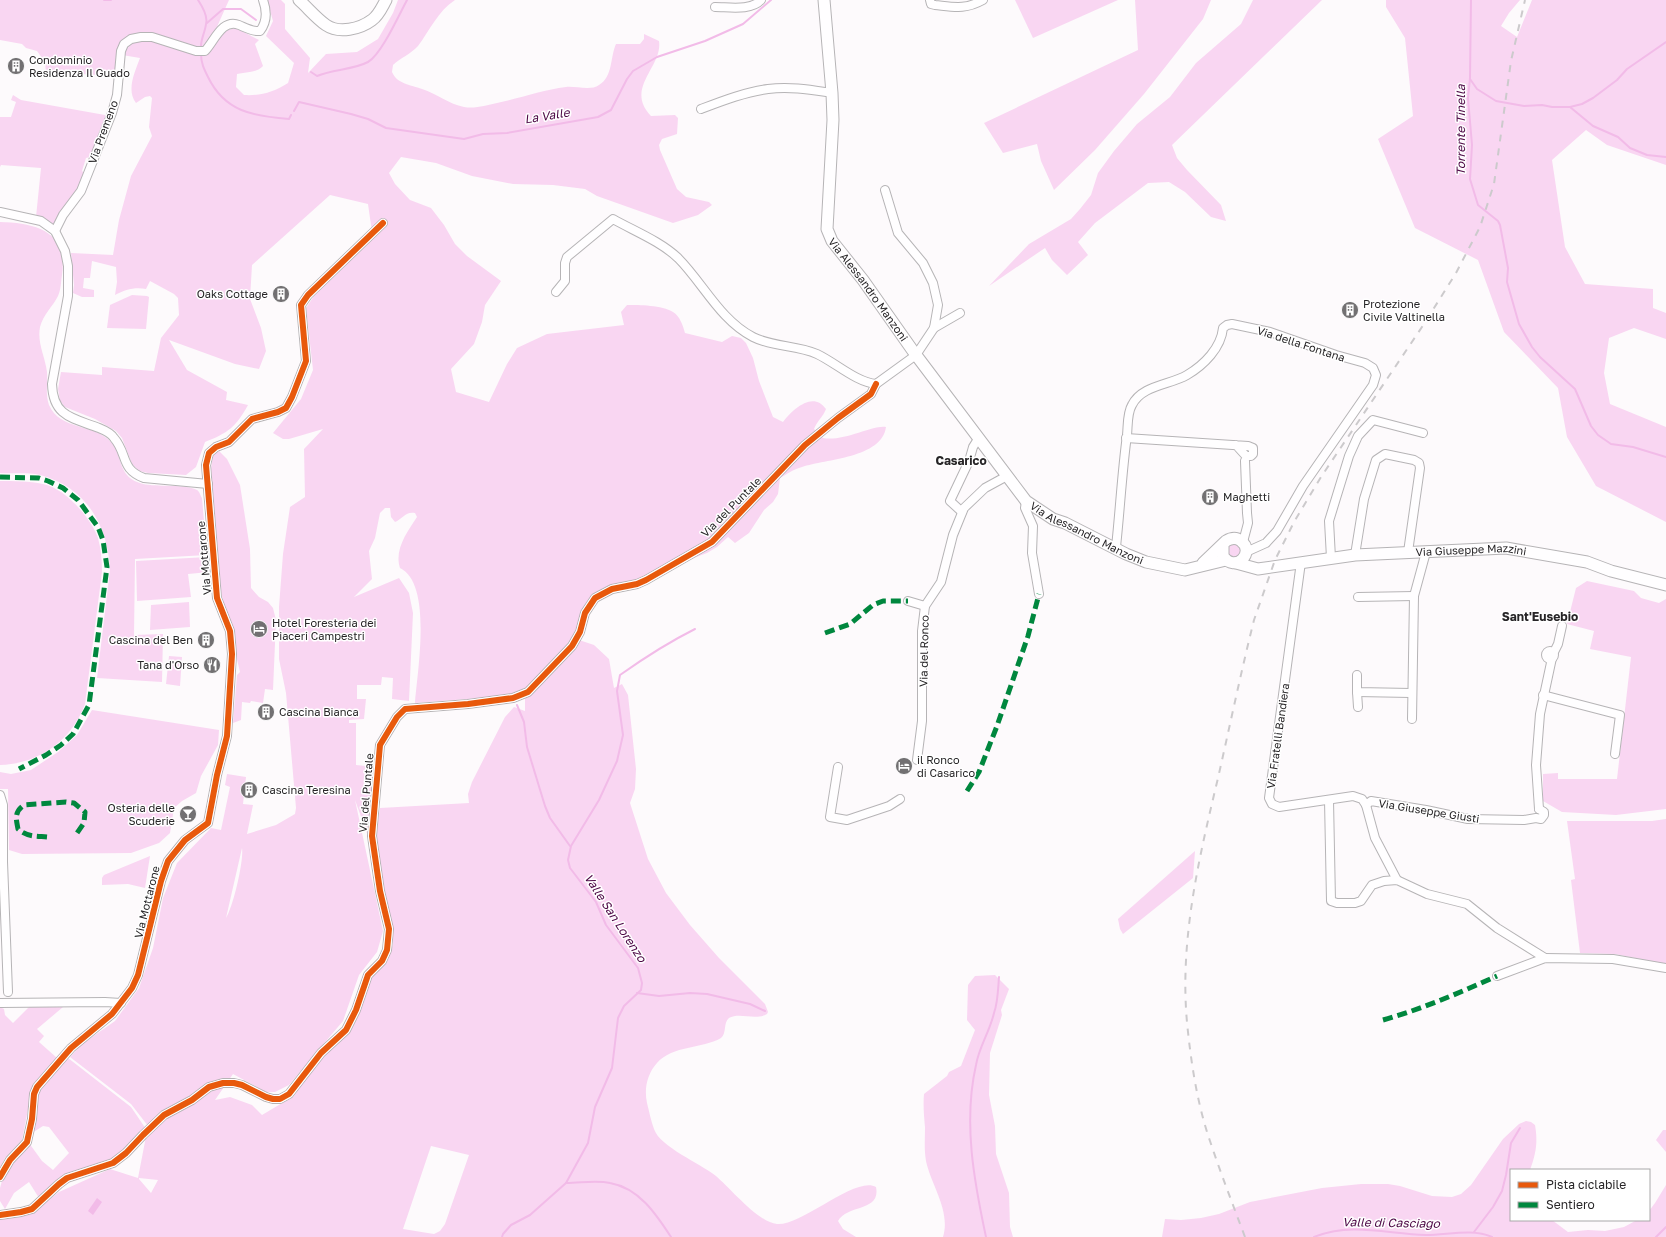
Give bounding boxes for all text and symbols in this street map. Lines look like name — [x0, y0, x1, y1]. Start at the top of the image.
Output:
place label: Condominio Residenza Il Guado — [29, 53, 130, 79]
building icon: Condominio Residenza Il Guado — [6, 56, 26, 76]
water label: Torrente Tinella — [1453, 83, 1468, 176]
street label: Via Premeno — [85, 98, 120, 165]
water label: La Valle — [523, 104, 572, 126]
street label: Via Alessandro Manzoni — [826, 235, 911, 344]
building icon: Oaks Cottage — [271, 284, 291, 304]
place label: Oaks Cottage — [197, 287, 268, 300]
place label: Protezione Civile Valtinella — [1363, 297, 1445, 323]
building icon: Protezione Civile Valtinella — [1340, 300, 1360, 320]
street label: Via della Fontana — [1256, 323, 1347, 364]
district label: Casarico — [935, 453, 987, 468]
street label: Via del Puntale — [698, 474, 763, 539]
building icon: Maghetti — [1200, 487, 1220, 507]
place label: Maghetti — [1223, 490, 1270, 503]
street label: Via Alessandro Manzoni — [1028, 499, 1146, 566]
street label: Via Mottarone — [194, 521, 213, 596]
street label: Via Giuseppe Mazzini — [1415, 541, 1528, 558]
district label: Sant'Eusebio — [1502, 609, 1578, 624]
street label: Via del Ronco — [916, 614, 931, 687]
place label: Hotel Foresteria dei Piaceri Campestri — [272, 616, 377, 642]
hotel icon: Hotel Foresteria dei Piaceri Campestri — [249, 619, 269, 639]
building icon: Cascina del Ben — [196, 630, 216, 650]
place label: Cascina del Ben — [109, 633, 193, 646]
restaurant icon: Tana d'Orso — [202, 655, 222, 675]
place label: Tana d'Orso — [137, 658, 199, 671]
street label: Via Fratelli Bandiera — [1264, 682, 1291, 790]
building icon: Cascina Bianca — [256, 702, 276, 722]
place label: Cascina Bianca — [279, 705, 359, 718]
street label: Via del Puntale — [356, 753, 375, 833]
place label: il Ronco di Casarico — [917, 753, 975, 779]
hotel icon: il Ronco di Casarico — [894, 756, 914, 776]
building icon: Cascina Teresina — [239, 780, 259, 800]
place label: Cascina Teresina — [262, 783, 351, 796]
street label: Via Giuseppe Giusti — [1378, 796, 1481, 825]
place label: Osteria delle Scuderie — [108, 801, 175, 827]
bar icon: Osteria delle Scuderie — [178, 804, 198, 824]
street label: Via Mottarone — [131, 864, 162, 939]
water label: Valle San Lorenzo — [581, 871, 650, 966]
legend — [1510, 1169, 1650, 1221]
text: Pista ciclabile — [1546, 1177, 1626, 1192]
text: Sentiero — [1546, 1197, 1595, 1212]
water label: Valle di Casciago — [1342, 1214, 1441, 1231]

